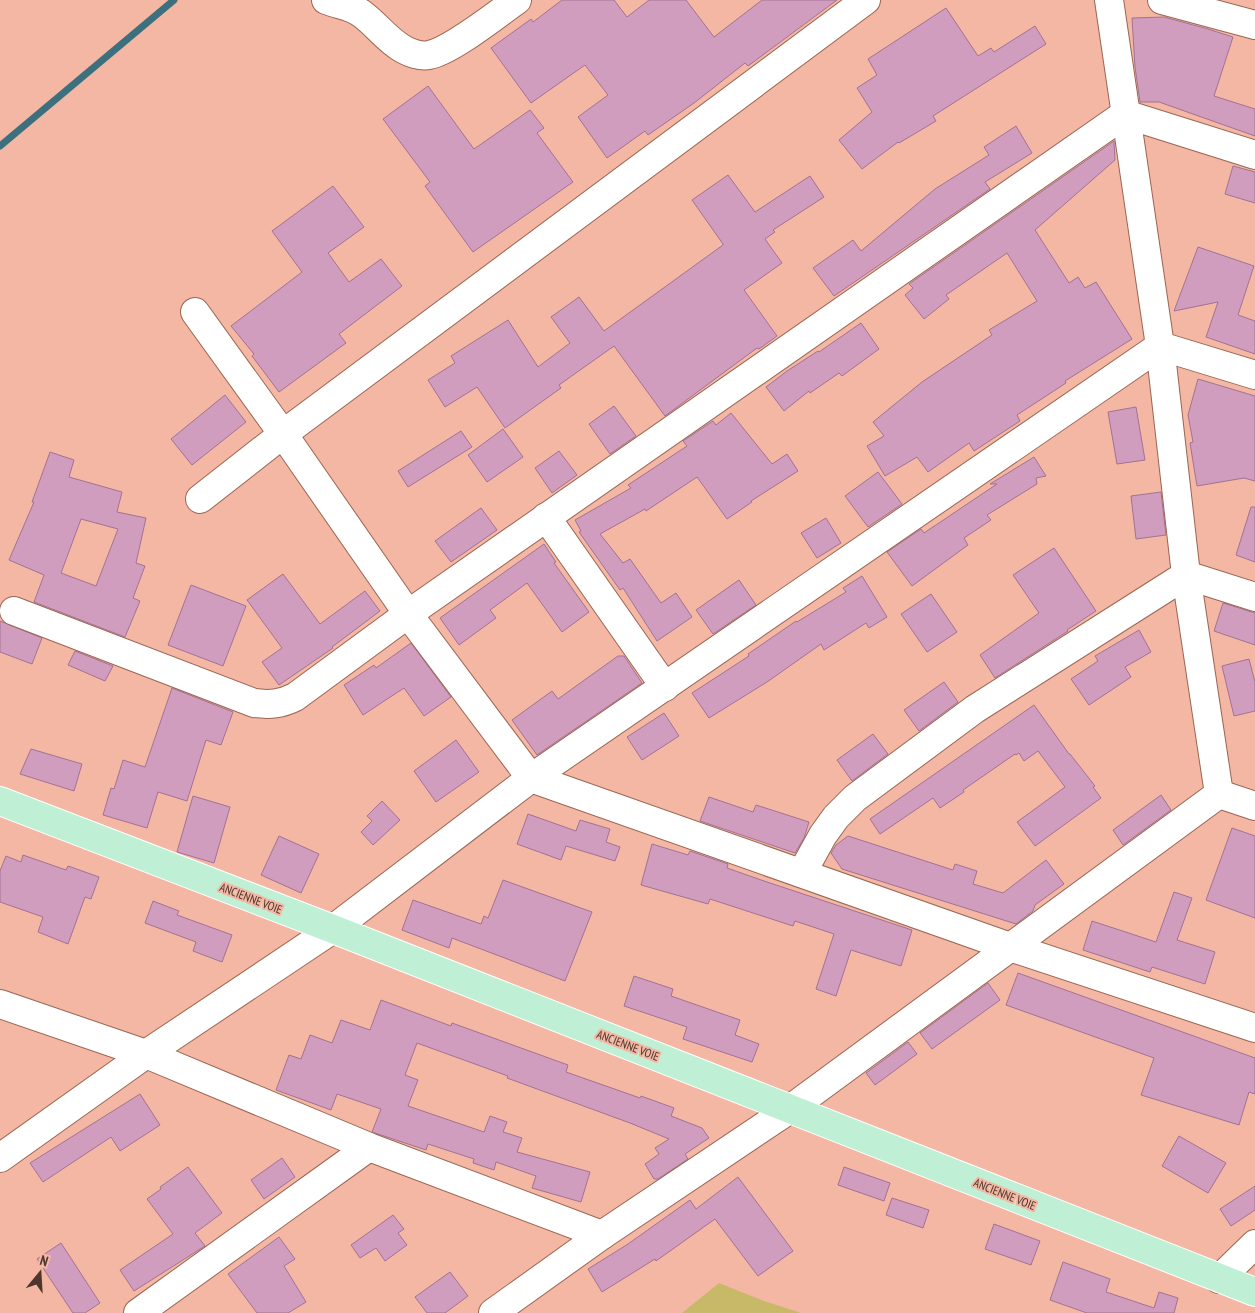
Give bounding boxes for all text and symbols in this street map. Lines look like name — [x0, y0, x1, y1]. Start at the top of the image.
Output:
street label: ANCIENNE VOIE — [218, 879, 284, 917]
street label: ANCIENNE VOIE — [595, 1026, 661, 1064]
street label: ANCIENNE VOIE — [972, 1175, 1038, 1213]
north arrow — [15, 1248, 65, 1298]
text: N — [38, 1251, 50, 1270]

